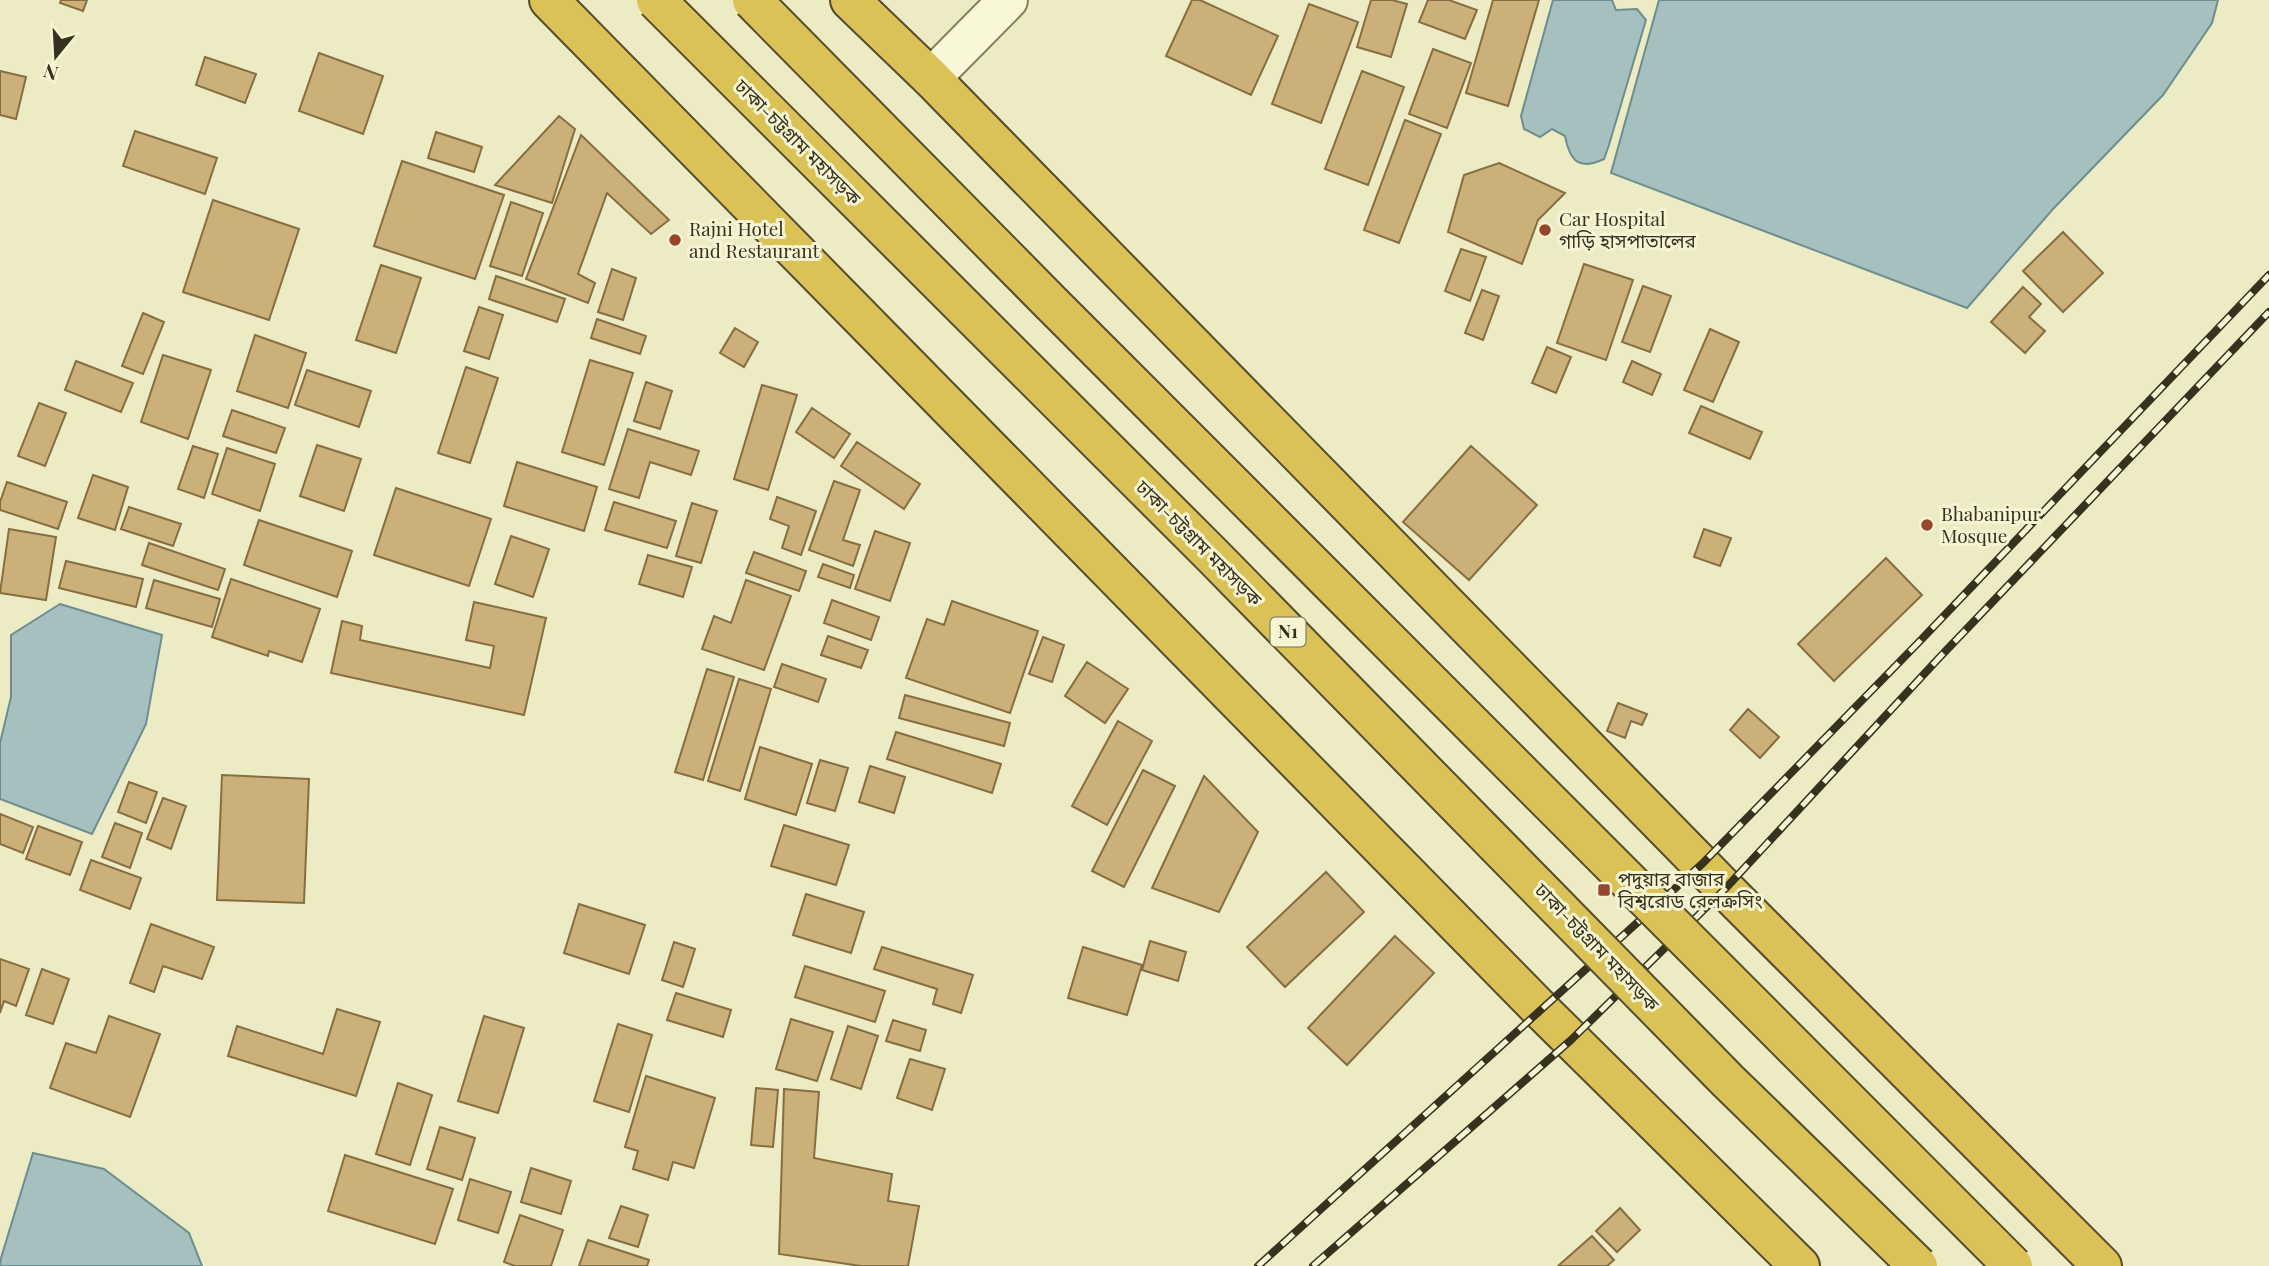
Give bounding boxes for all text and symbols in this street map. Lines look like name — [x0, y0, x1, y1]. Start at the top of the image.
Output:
north arrow — [21, 21, 91, 91]
text: N — [40, 59, 61, 88]
street label: ঢাকা-চট্টগ্রাম মহাসড়ক — [729, 72, 868, 210]
place label: Car Hospital গাড়ি হাসপাতালের — [1559, 205, 1697, 253]
place label: Rajni Hotel and Restaurant — [689, 215, 819, 263]
marker: Car Hospital গাড়ি হাসপাতালের — [1537, 222, 1553, 238]
marker: Rajni Hotel and Restaurant — [667, 232, 683, 248]
street label: ঢাকা-চট্টগ্রাম মহাসড়ক — [1130, 473, 1269, 611]
place label: Bhabanipur Mosque — [1941, 500, 2041, 548]
marker: Bhabanipur Mosque — [1919, 517, 1935, 533]
road number: N1 — [1270, 618, 1306, 646]
place label: পদুয়ার বাজার বিশ্বরোড রেলক্রসিং — [1617, 865, 1763, 913]
street label: ঢাকা-চট্টগ্রাম মহাসড়ক — [1529, 876, 1666, 1016]
marker: পদুয়ার বাজার বিশ্বরোড রেলক্রসিং — [1596, 882, 1612, 898]

